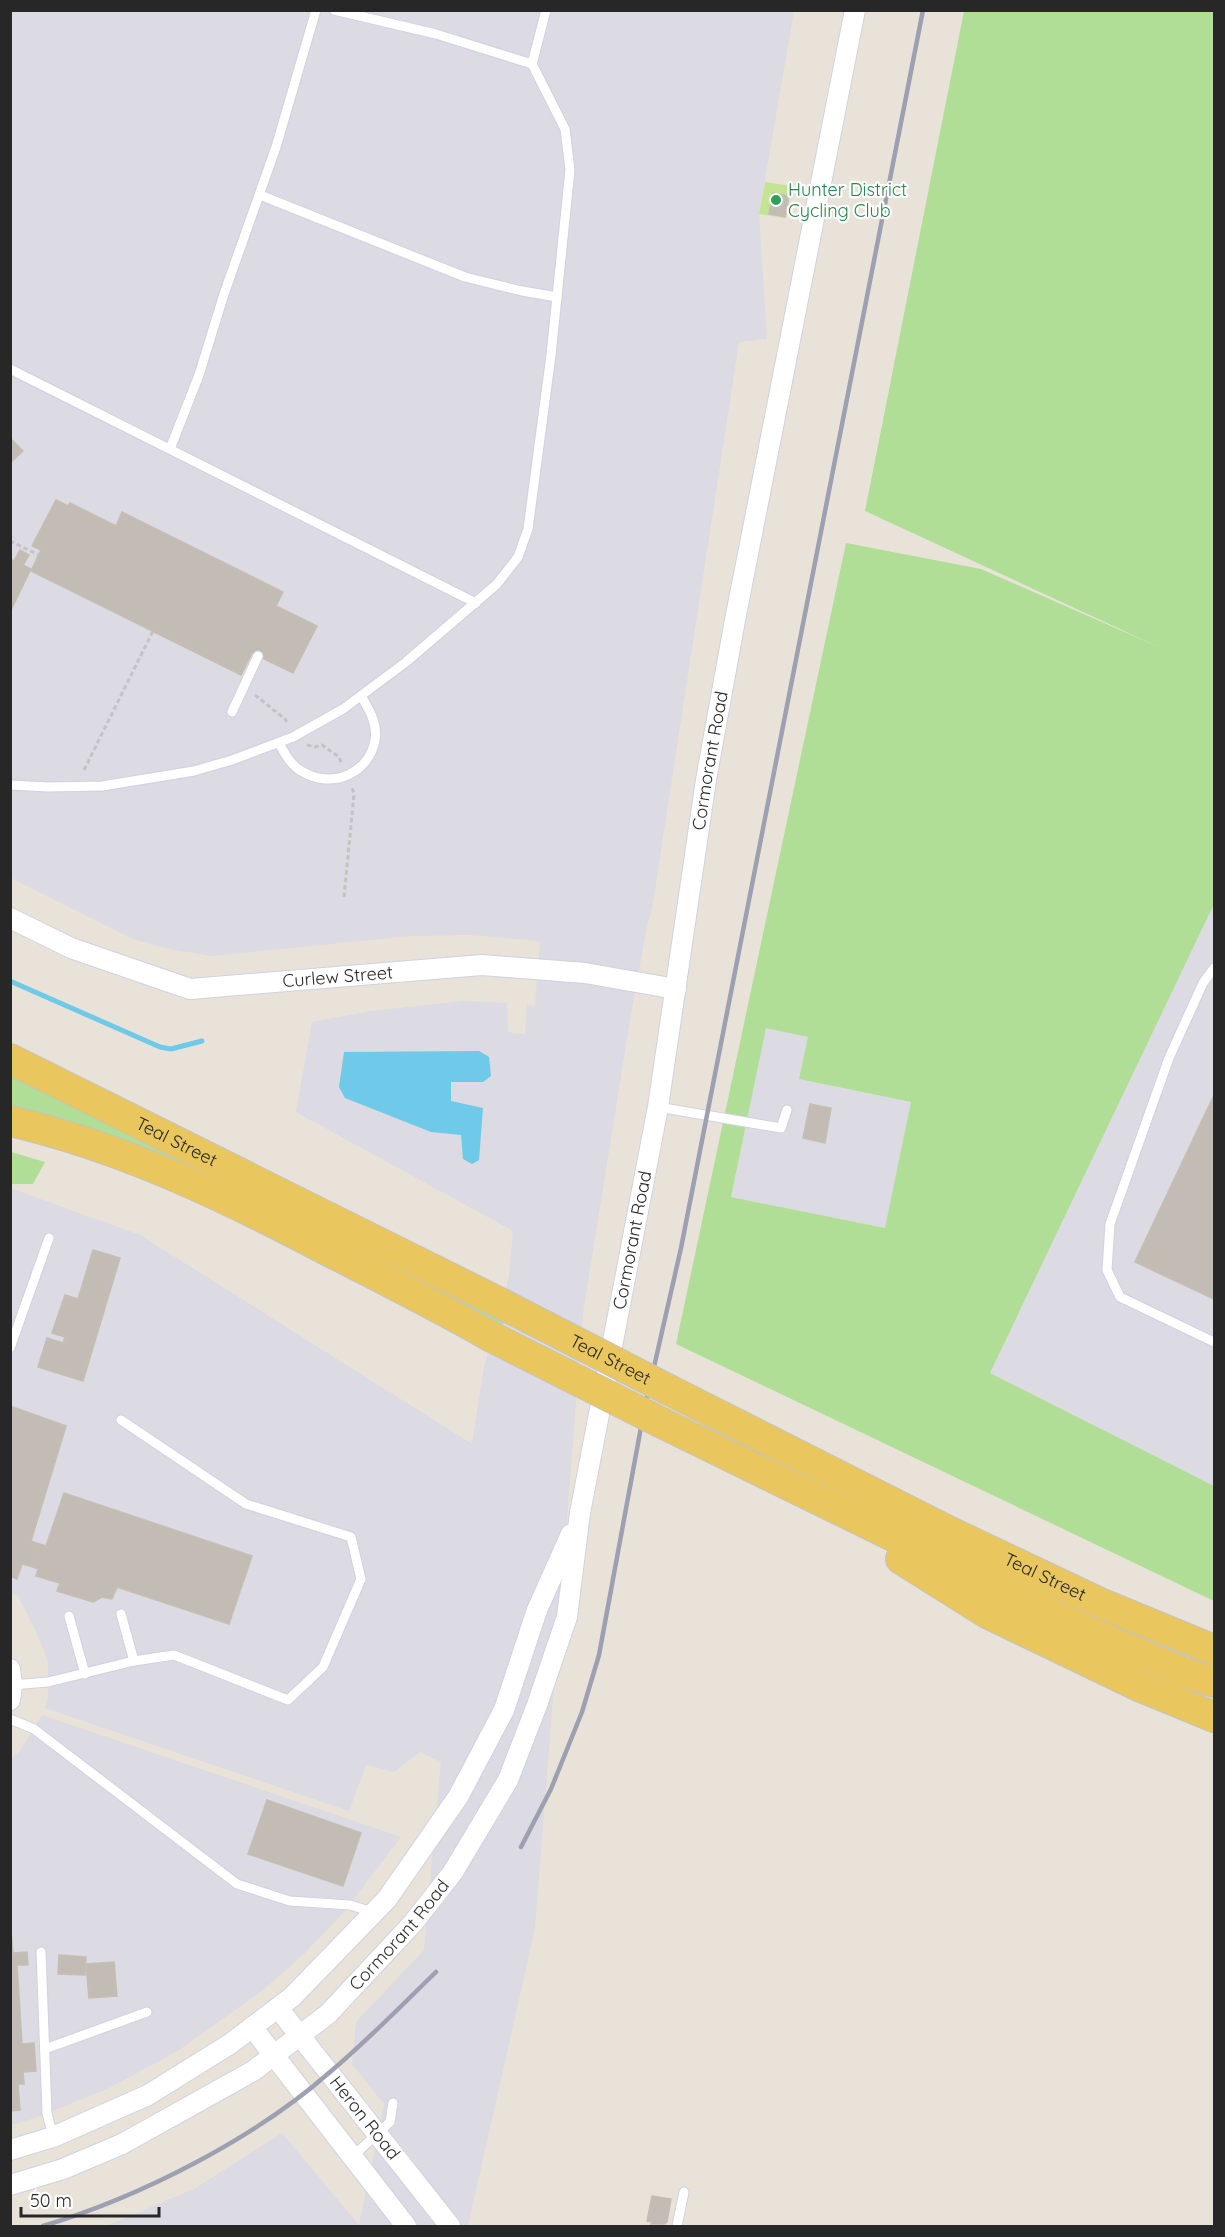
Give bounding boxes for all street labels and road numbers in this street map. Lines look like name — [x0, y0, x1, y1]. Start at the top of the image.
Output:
street label: Cormorant Road — [687, 689, 733, 832]
street label: Curlew Street — [281, 960, 394, 992]
street label: Teal Street — [132, 1112, 221, 1171]
street label: Cormorant Road — [607, 1169, 656, 1311]
street label: Teal Street — [566, 1329, 655, 1390]
street label: Teal Street — [1000, 1547, 1090, 1606]
street label: Cormorant Road — [344, 1875, 454, 1995]
street label: Heron Road — [325, 2071, 405, 2164]

